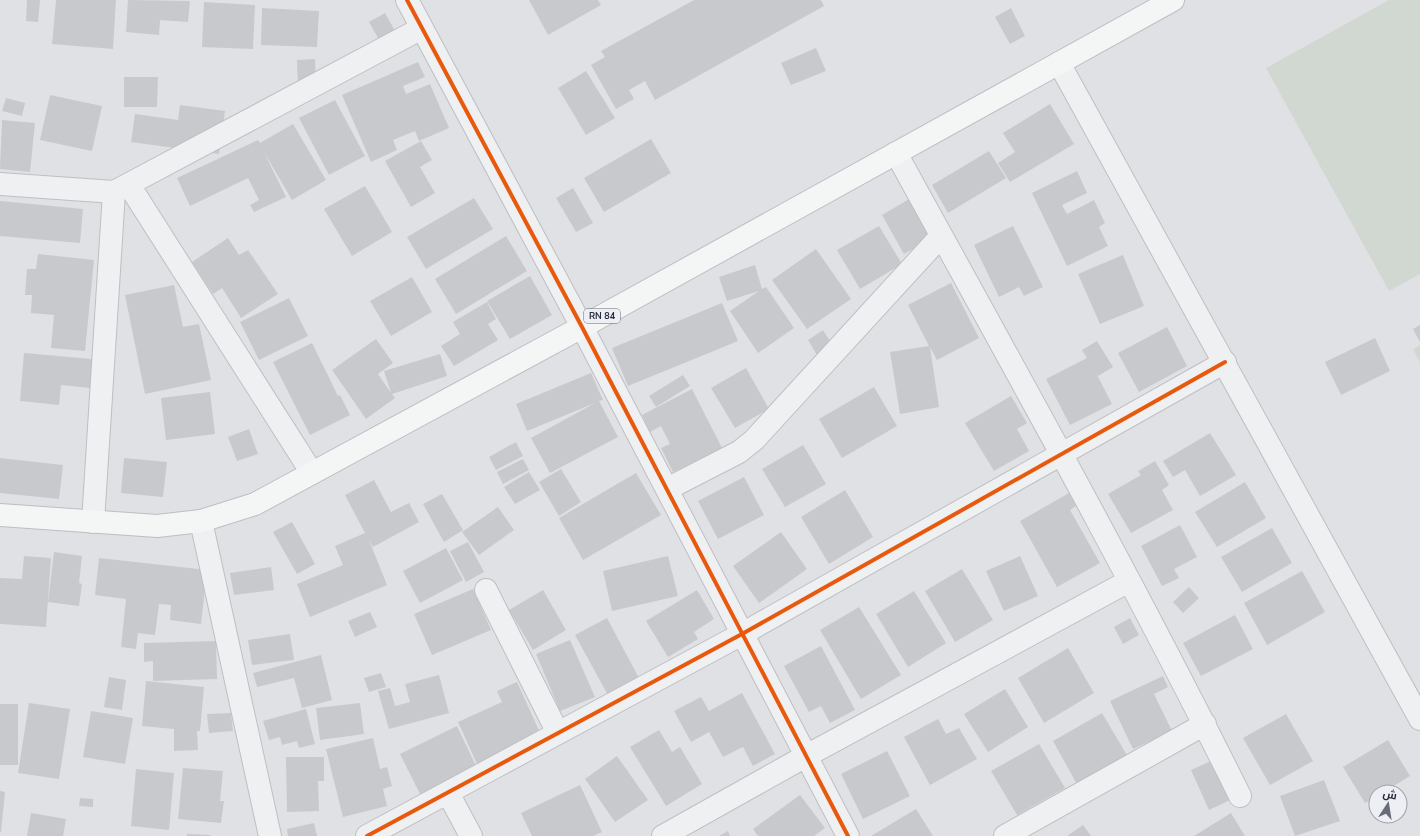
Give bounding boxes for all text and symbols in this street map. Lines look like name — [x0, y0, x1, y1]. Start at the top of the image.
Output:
road number: RN 84 — [584, 309, 620, 323]
north arrow — [1368, 784, 1408, 824]
text: ش — [1382, 786, 1398, 804]

